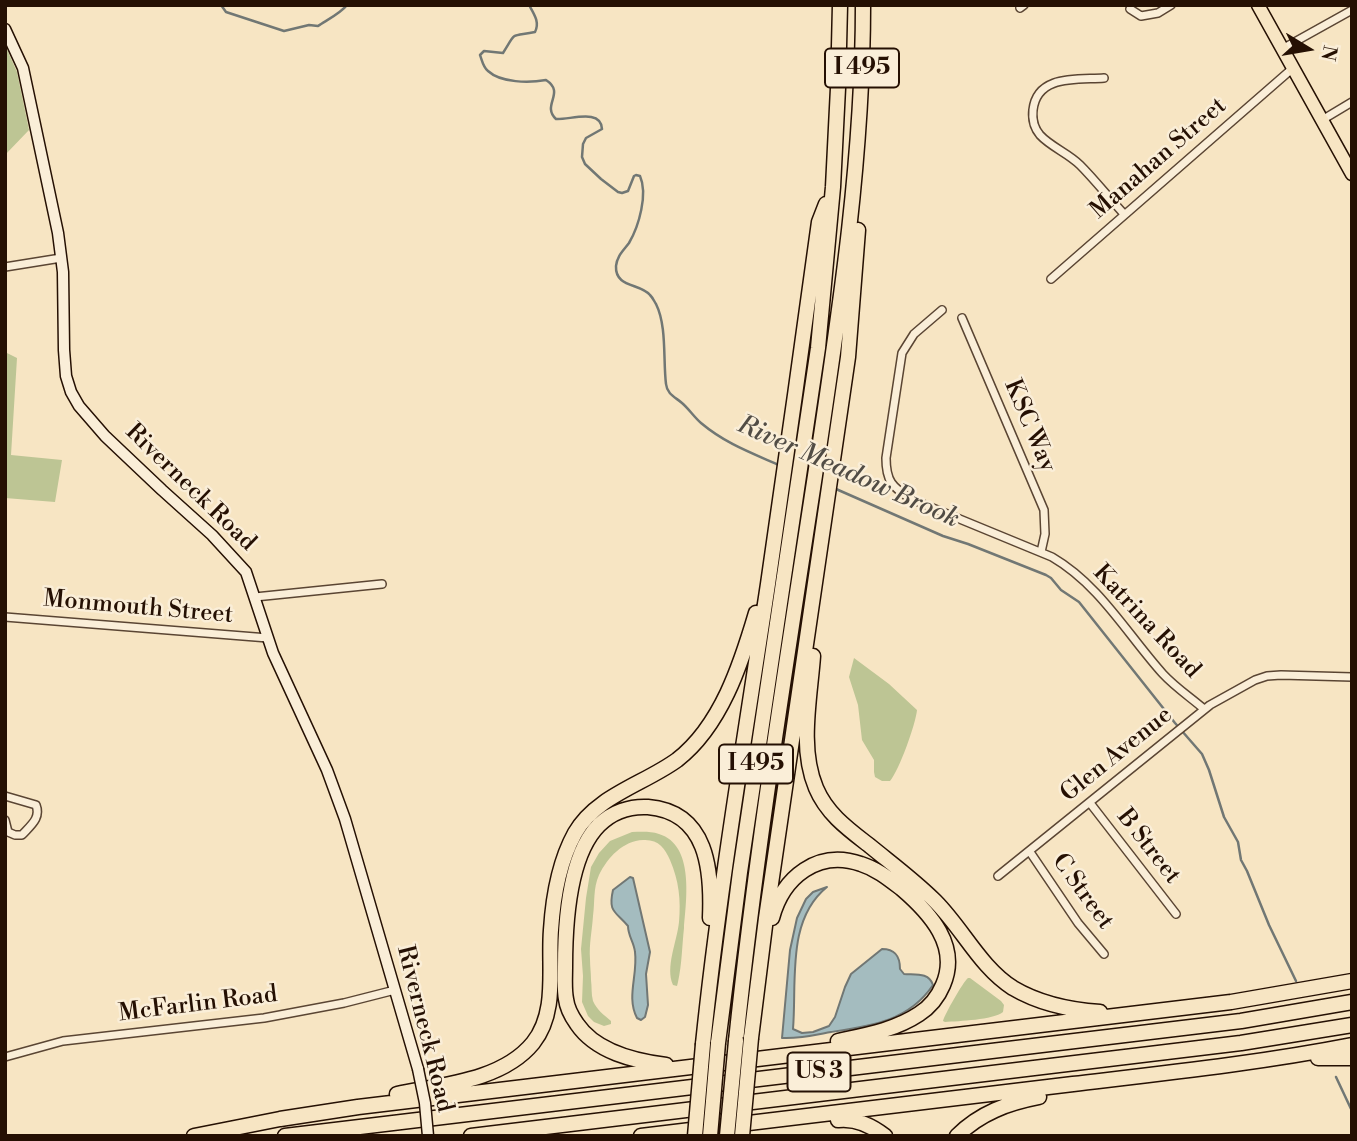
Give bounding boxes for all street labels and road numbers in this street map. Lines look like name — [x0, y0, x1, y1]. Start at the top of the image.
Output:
road number: I 495 — [825, 48, 899, 88]
street label: Manahan Street — [1085, 92, 1233, 226]
street label: KSC Way — [997, 375, 1061, 477]
street label: Riverneck Road — [119, 418, 261, 558]
street label: Katrina Road — [1086, 559, 1206, 685]
street label: Monmouth Street — [42, 585, 234, 631]
street label: Glen Avenue — [1055, 701, 1179, 809]
road number: I 495 — [719, 744, 793, 784]
street label: B Street — [1110, 804, 1186, 890]
street label: C Street — [1045, 848, 1119, 936]
street label: Riverneck Road — [389, 943, 459, 1115]
street label: McFarlin Road — [117, 981, 279, 1029]
road number: US 3 — [788, 1052, 850, 1092]

